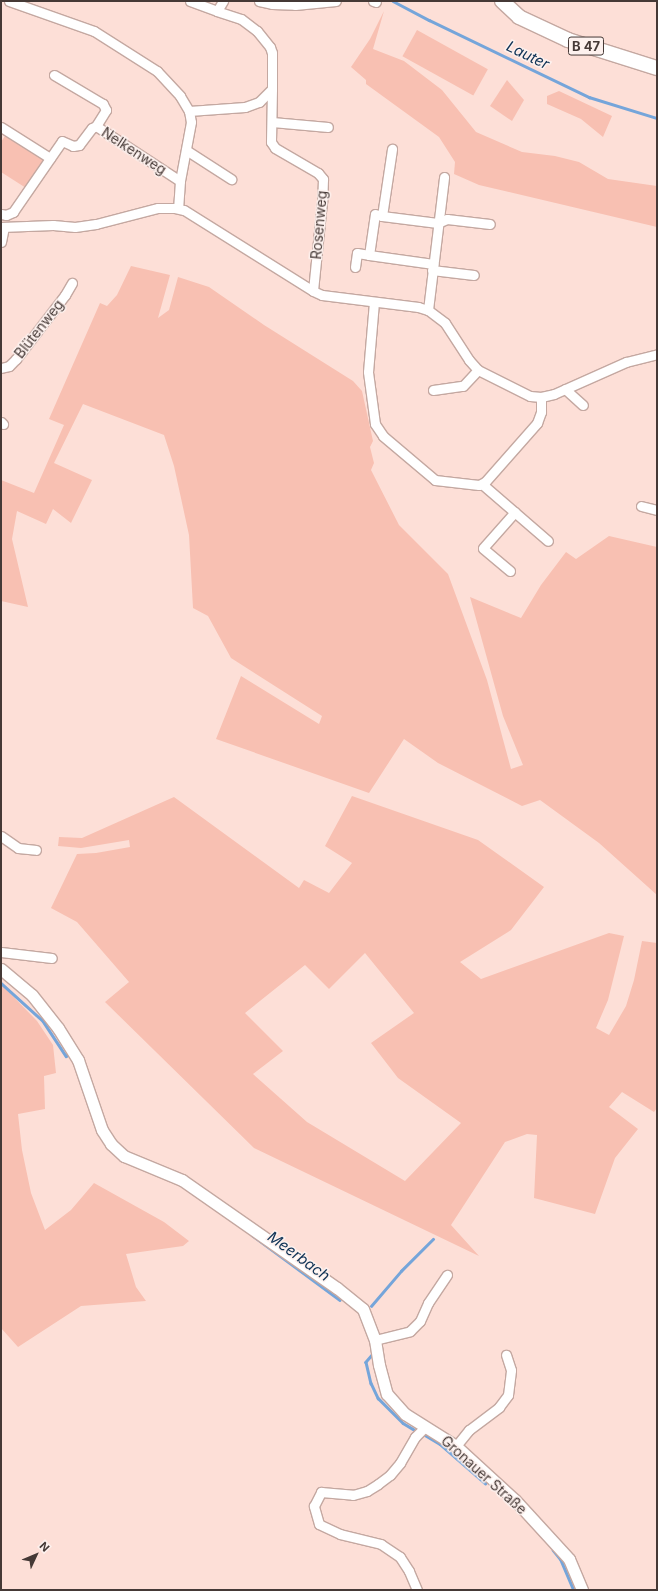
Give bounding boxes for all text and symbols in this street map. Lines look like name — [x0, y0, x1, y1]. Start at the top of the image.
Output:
road number: B 47 — [567, 35, 605, 57]
water label: Lauter — [504, 37, 552, 73]
street label: Nelkenweg — [98, 124, 170, 178]
street label: Rosenweg — [308, 190, 330, 260]
street label: Blütenweg — [11, 296, 67, 362]
water label: Meerbach — [264, 1227, 334, 1285]
street label: Gronauer Straße — [438, 1432, 530, 1518]
north arrow — [16, 1535, 56, 1575]
text: N — [37, 1539, 53, 1555]

